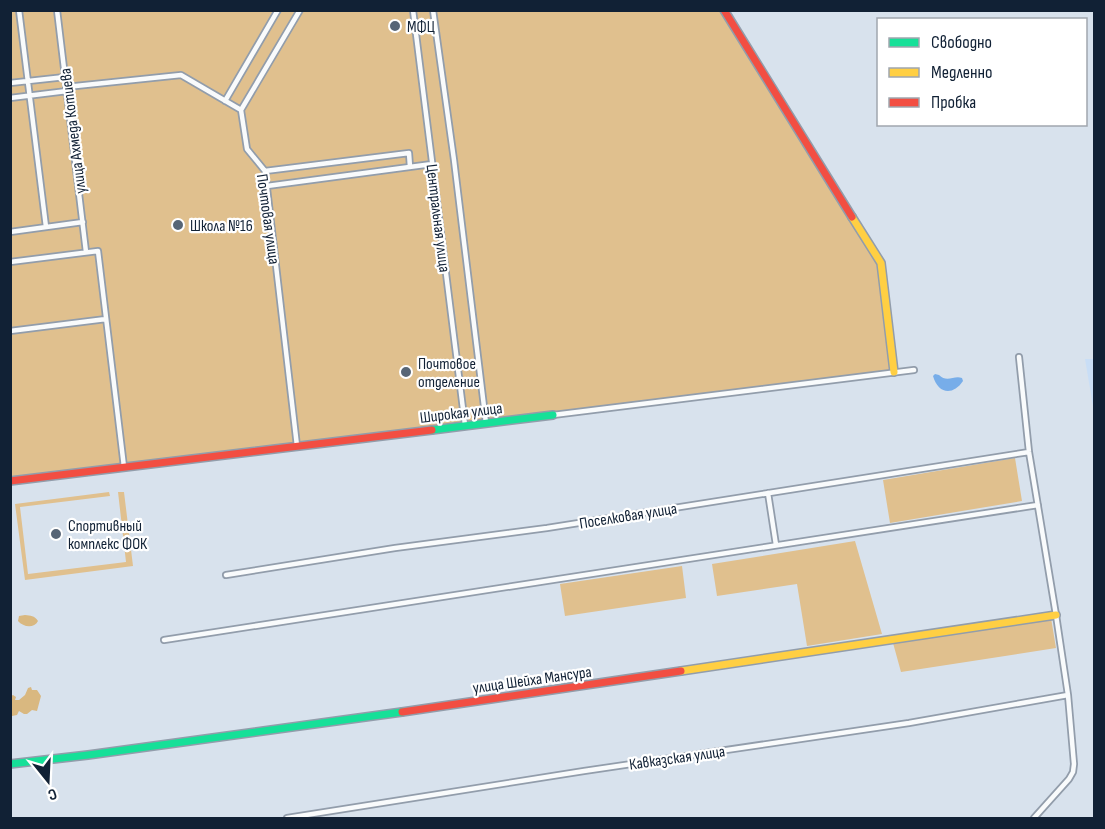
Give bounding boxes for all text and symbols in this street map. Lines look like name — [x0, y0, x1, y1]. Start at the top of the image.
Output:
place label: МФЦ — [407, 18, 435, 37]
legend — [877, 18, 1087, 126]
marker: МФЦ — [388, 19, 402, 33]
text: Свободно — [931, 32, 992, 53]
text: Медленно — [931, 62, 993, 83]
street label: улица Ахмеда Котиева — [56, 67, 91, 195]
text: Пробка — [931, 92, 976, 113]
street label: Центральная улица — [421, 163, 454, 273]
street label: Почтовая улица — [252, 173, 283, 266]
place label: Школа №16 — [190, 217, 253, 236]
marker: Школа №16 — [171, 218, 185, 232]
place label: Почтовое отделение — [418, 355, 480, 392]
marker: Почтовое отделение — [399, 365, 413, 379]
street label: Широкая улица — [419, 399, 504, 428]
street label: Поселковая улица — [578, 499, 678, 534]
place label: Спортивный комплекс ФОК — [68, 517, 148, 554]
marker: Спортивный комплекс ФОК — [49, 527, 63, 541]
street label: улица Шейха Мансура — [472, 663, 593, 698]
street label: Кавказская улица — [628, 742, 726, 775]
north arrow — [18, 751, 78, 811]
text: С — [45, 784, 59, 804]

